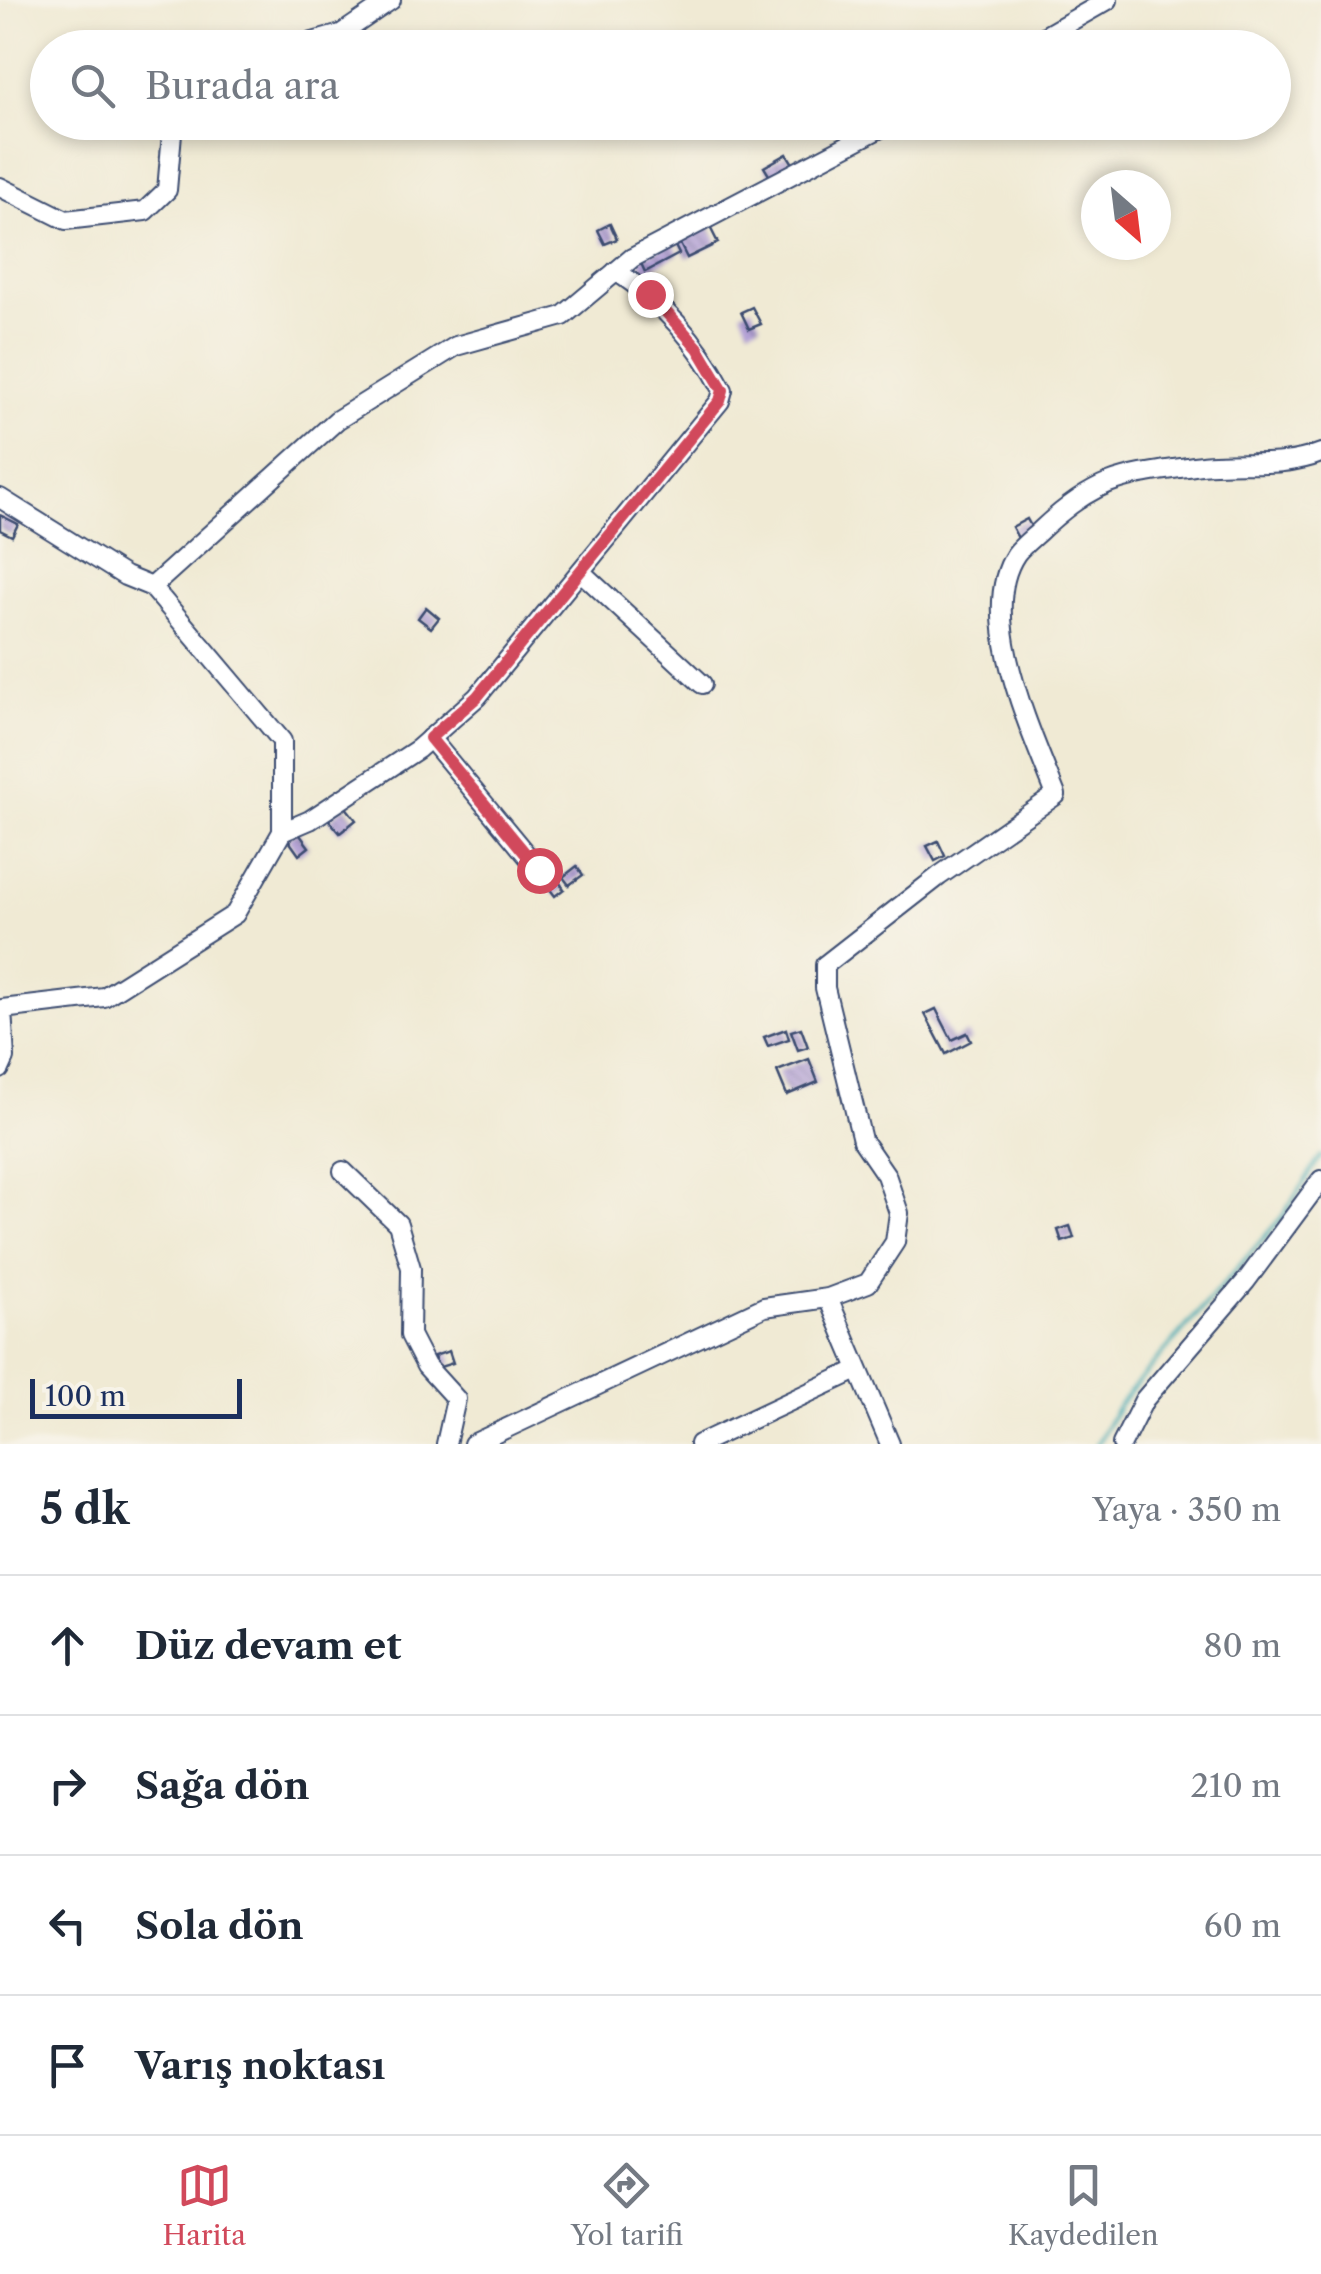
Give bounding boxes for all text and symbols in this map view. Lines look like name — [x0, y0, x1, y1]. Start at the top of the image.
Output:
search box — [30, 30, 1291, 140]
icon: search — [65, 58, 120, 113]
text: Burada ara — [145, 62, 340, 109]
north arrow — [1081, 170, 1171, 260]
route end — [628, 272, 674, 318]
route start — [517, 848, 563, 894]
scale bar — [30, 1374, 242, 1418]
text: 100 m — [45, 1379, 126, 1413]
text: 5 dk — [40, 1483, 129, 1535]
text: Yaya · 350 m — [1092, 1490, 1281, 1529]
icon: ahead — [40, 1618, 95, 1673]
text: Düz devam et — [135, 1622, 401, 1669]
text: 80 m — [1203, 1626, 1281, 1665]
icon: right — [40, 1758, 95, 1813]
text: Sağa dön — [135, 1762, 310, 1809]
text: 210 m — [1191, 1766, 1281, 1805]
icon: left — [40, 1898, 95, 1953]
text: Sola dön — [135, 1902, 303, 1949]
text: 60 m — [1204, 1906, 1281, 1945]
icon: arrive — [40, 2038, 95, 2093]
text: Varış noktası — [135, 2042, 385, 2089]
tab: Harita — [162, 2158, 246, 2252]
tab: Yol tarifi — [571, 2158, 683, 2252]
tab: Kaydedilen — [1008, 2158, 1159, 2252]

